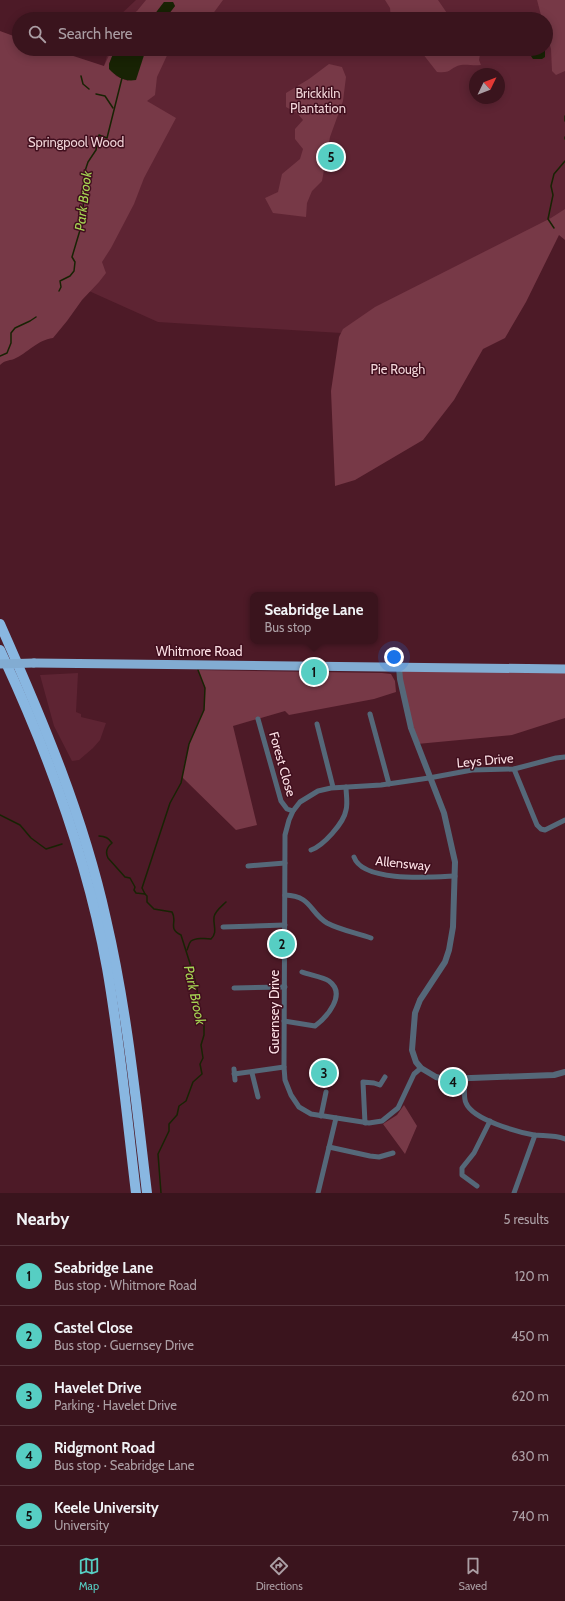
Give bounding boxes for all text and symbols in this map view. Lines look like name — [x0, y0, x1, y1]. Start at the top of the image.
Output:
search box — [12, 12, 553, 56]
icon: search — [26, 23, 48, 45]
text: Search here — [58, 25, 133, 43]
north arrow — [469, 68, 505, 104]
park label: Brickkiln Plantation — [290, 85, 346, 116]
park label: Springpool Wood — [28, 134, 124, 150]
pin: 5 — [318, 142, 344, 172]
water label: Park Brook — [70, 169, 96, 232]
park label: Pie Rough — [371, 361, 425, 377]
popup — [250, 592, 378, 644]
text: Seabridge Lane — [264, 601, 364, 619]
text: Bus stop — [264, 619, 311, 635]
street label: Whitmore Road — [156, 643, 242, 659]
your location — [384, 647, 404, 667]
pin: 1 — [301, 657, 327, 687]
street label: Forest Close — [266, 730, 300, 799]
street label: Leys Drive — [456, 750, 514, 770]
street label: Allensway — [375, 852, 432, 874]
pin: 2 — [269, 929, 295, 959]
water label: Park Brook — [180, 964, 210, 1027]
street label: Guernsey Drive — [266, 970, 282, 1054]
pin: 3 — [311, 1058, 337, 1088]
pin: 4 — [440, 1067, 466, 1097]
text: Nearby — [16, 1209, 69, 1229]
text: 5 results — [503, 1211, 549, 1227]
text: Seabridge Lane — [54, 1259, 153, 1277]
text: 1 — [27, 1268, 31, 1284]
text: 120 m — [515, 1268, 549, 1284]
text: Bus stop · Whitmore Road — [54, 1277, 197, 1293]
text: Castel Close — [54, 1319, 133, 1337]
text: 2 — [26, 1328, 32, 1344]
text: 450 m — [511, 1328, 549, 1344]
text: Bus stop · Guernsey Drive — [54, 1337, 194, 1353]
text: Havelet Drive — [54, 1379, 141, 1397]
text: 3 — [25, 1388, 33, 1404]
text: 620 m — [511, 1388, 549, 1404]
text: Parking · Havelet Drive — [54, 1397, 177, 1413]
text: Ridgmont Road — [54, 1439, 155, 1457]
text: 4 — [25, 1448, 33, 1464]
text: 630 m — [511, 1448, 549, 1464]
text: Bus stop · Seabridge Lane — [54, 1457, 194, 1473]
text: Keele University — [54, 1499, 159, 1517]
text: 5 — [26, 1508, 32, 1524]
text: 740 m — [512, 1508, 549, 1524]
text: University — [54, 1517, 109, 1533]
tab: Map — [78, 1555, 100, 1593]
tab: Directions — [256, 1555, 303, 1593]
tab: Saved — [459, 1555, 487, 1593]

